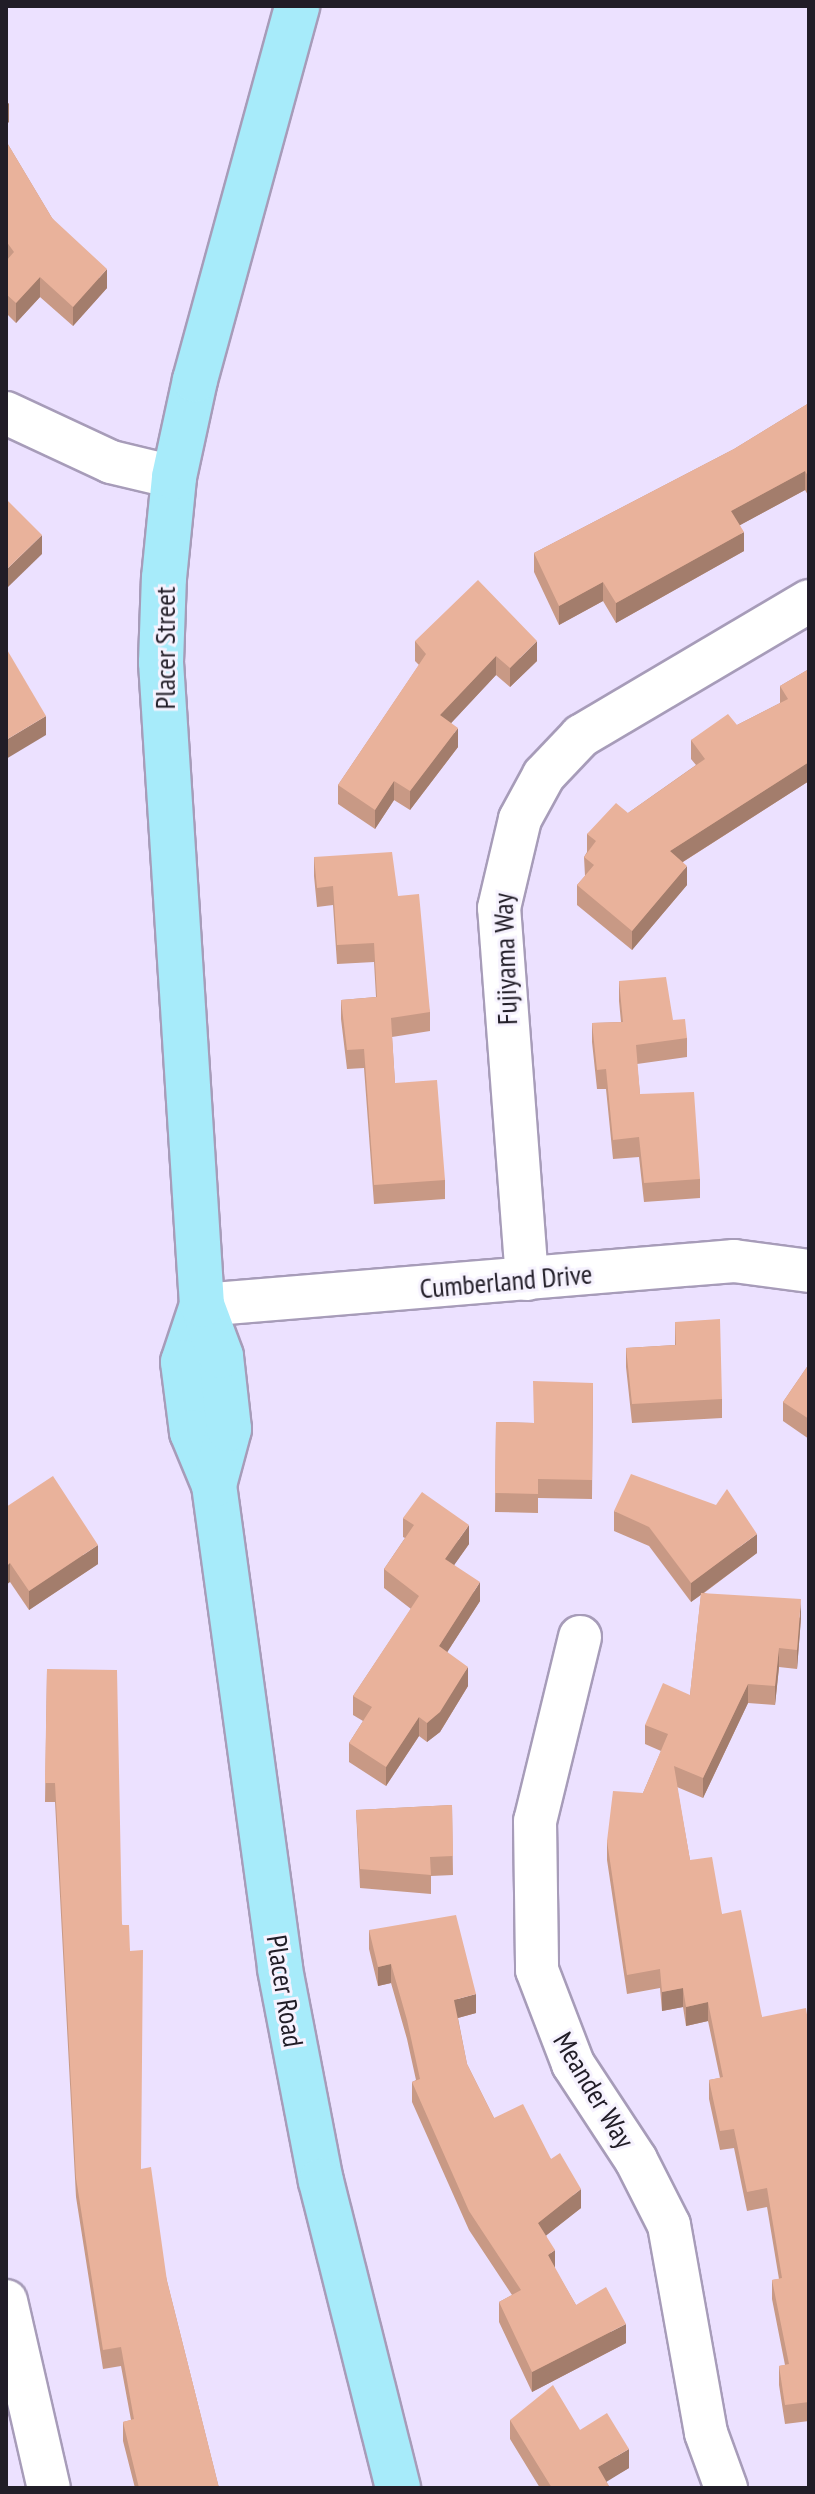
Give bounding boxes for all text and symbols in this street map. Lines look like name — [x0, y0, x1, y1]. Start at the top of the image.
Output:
street label: Placer Street — [148, 587, 182, 709]
street label: Fujiyama Way — [486, 892, 524, 1026]
street label: Cumberland Drive — [418, 1257, 594, 1305]
street label: Placer Road — [260, 1933, 310, 2049]
street label: Meander Way — [546, 2026, 642, 2154]

